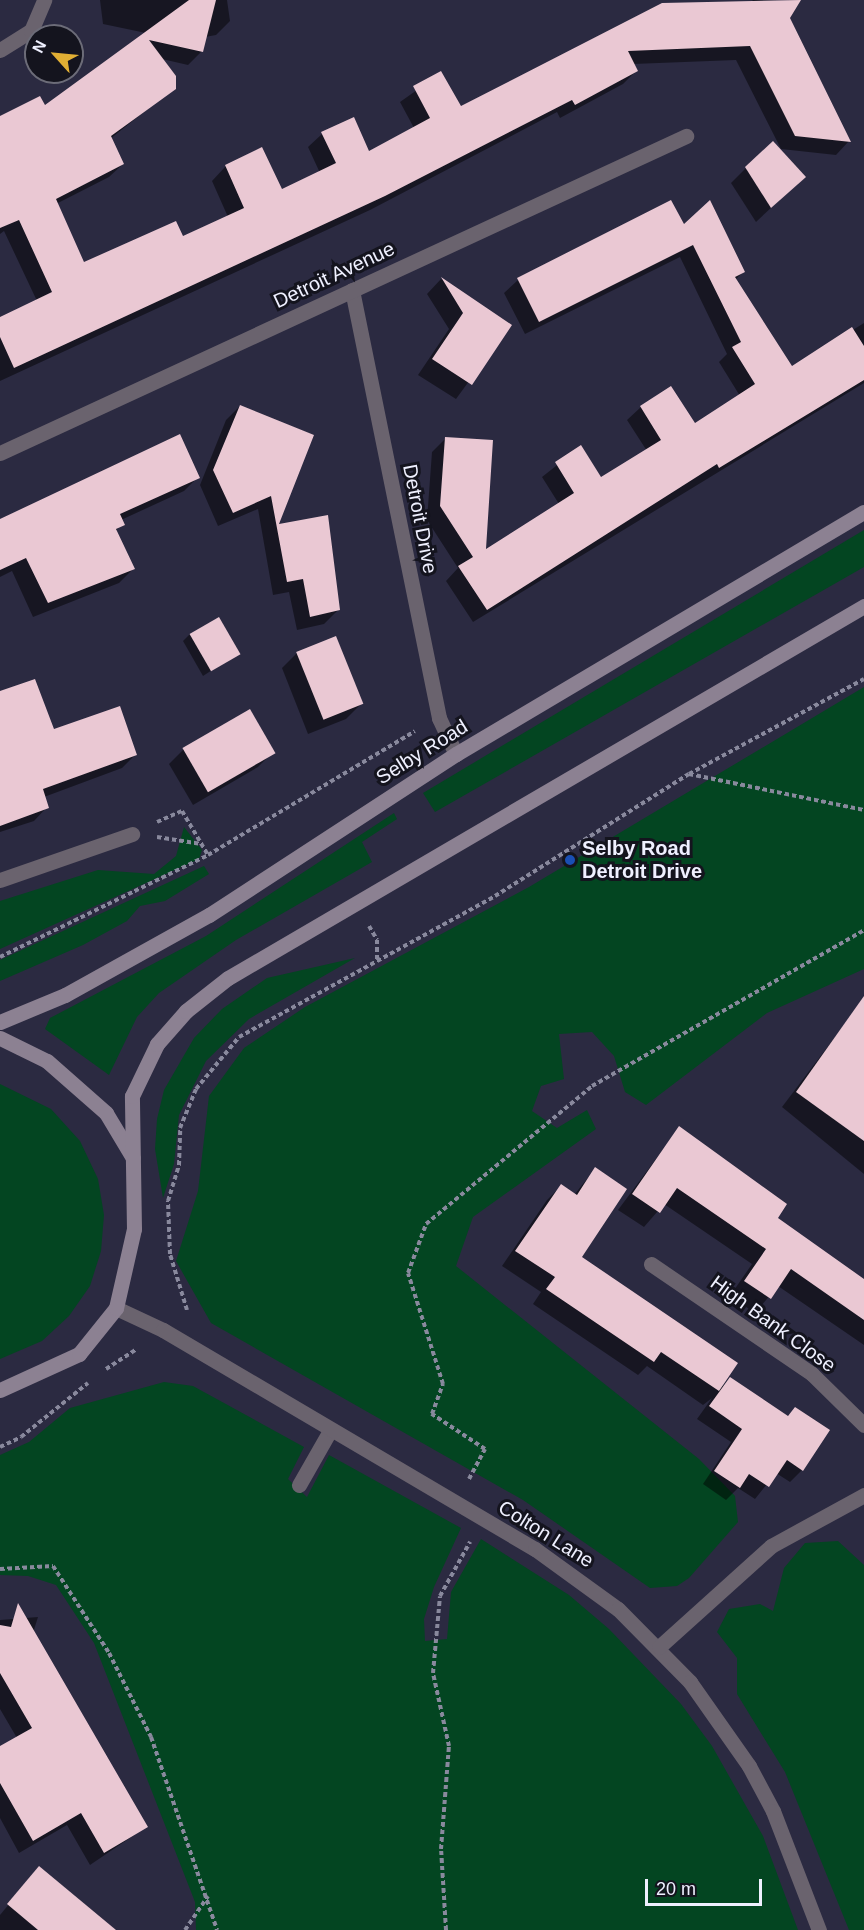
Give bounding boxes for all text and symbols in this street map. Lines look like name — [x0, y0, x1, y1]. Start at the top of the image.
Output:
north arrow — [24, 24, 84, 84]
text: N — [29, 37, 49, 56]
street label: Detroit Avenue — [269, 236, 399, 314]
street label: Detroit Drive — [398, 462, 442, 576]
street label: Selby Road — [372, 714, 472, 790]
place label: Selby Road Detroit Drive — [582, 837, 702, 884]
marker: Selby Road Detroit Drive — [563, 853, 577, 867]
street label: High Bank Close — [706, 1271, 840, 1377]
street label: Colton Lane — [494, 1495, 598, 1573]
scale bar — [648, 1867, 765, 1905]
text: 20 m — [656, 1879, 696, 1899]

